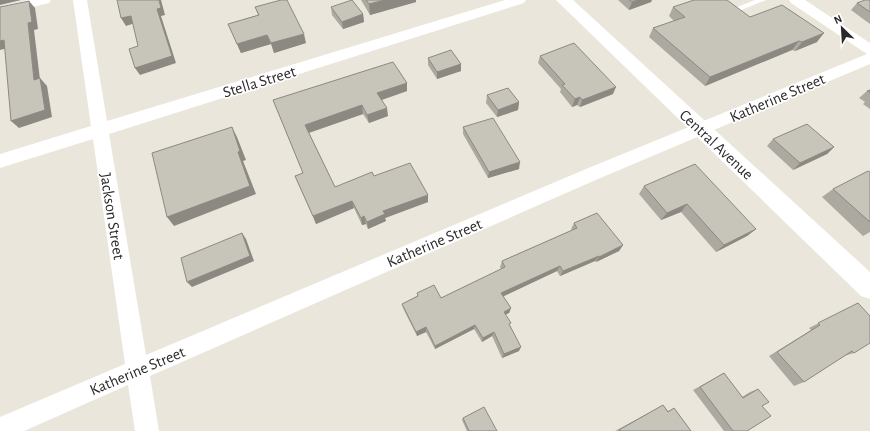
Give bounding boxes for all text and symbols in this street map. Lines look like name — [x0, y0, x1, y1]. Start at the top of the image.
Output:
north arrow — [822, 8, 862, 48]
text: N — [832, 13, 844, 26]
street label: Stella Street — [221, 63, 298, 101]
street label: Katherine Street — [727, 71, 827, 125]
street label: Central Avenue — [676, 107, 756, 183]
street label: Jackson Street — [97, 172, 127, 261]
street label: Katherine Street — [384, 216, 484, 270]
street label: Katherine Street — [87, 344, 187, 398]

